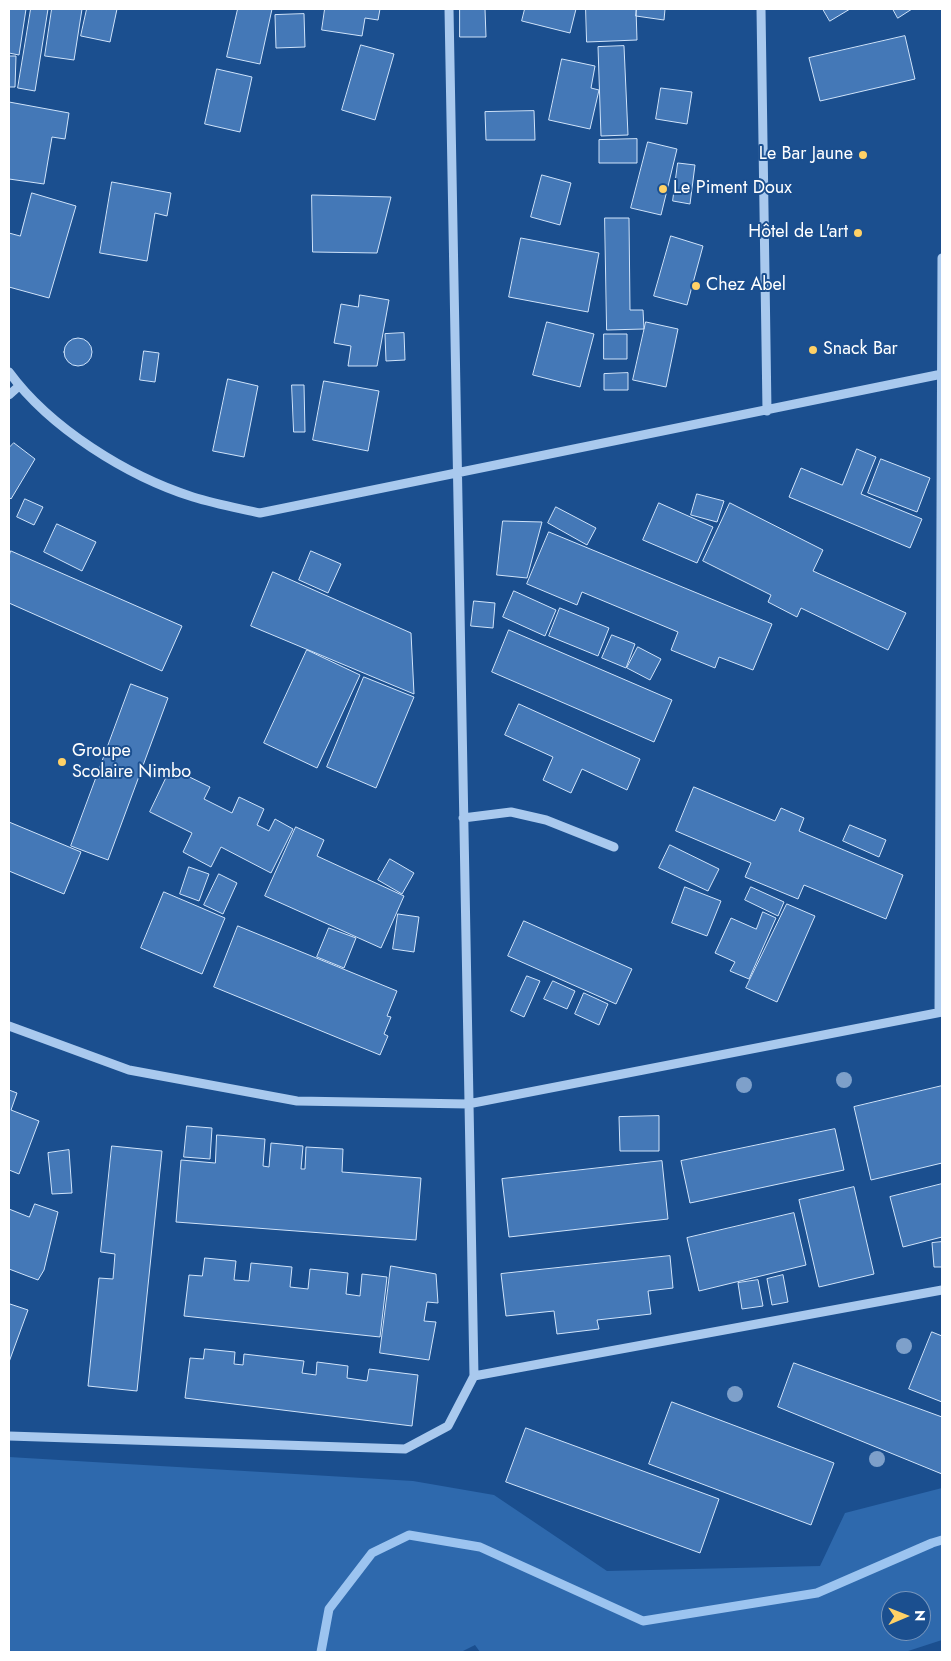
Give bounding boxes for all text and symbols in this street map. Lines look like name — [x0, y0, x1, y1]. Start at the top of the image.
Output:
place label: Le Bar Jaune — [759, 144, 853, 166]
marker: Le Bar Jaune — [857, 149, 869, 161]
place label: Le Piment Doux — [673, 178, 792, 200]
marker: Le Piment Doux — [657, 183, 669, 195]
place label: Hôtel de L'art — [748, 222, 848, 244]
marker: Hôtel de L'art — [852, 227, 864, 239]
place label: Chez Abel — [706, 275, 786, 297]
marker: Chez Abel — [690, 280, 702, 292]
place label: Snack Bar — [823, 339, 898, 361]
marker: Snack Bar — [807, 344, 819, 356]
place label: Groupe Scolaire Nimbo — [72, 741, 191, 784]
marker: Groupe Scolaire Nimbo — [56, 756, 68, 768]
north arrow — [881, 1591, 931, 1641]
text: N — [910, 1610, 930, 1621]

